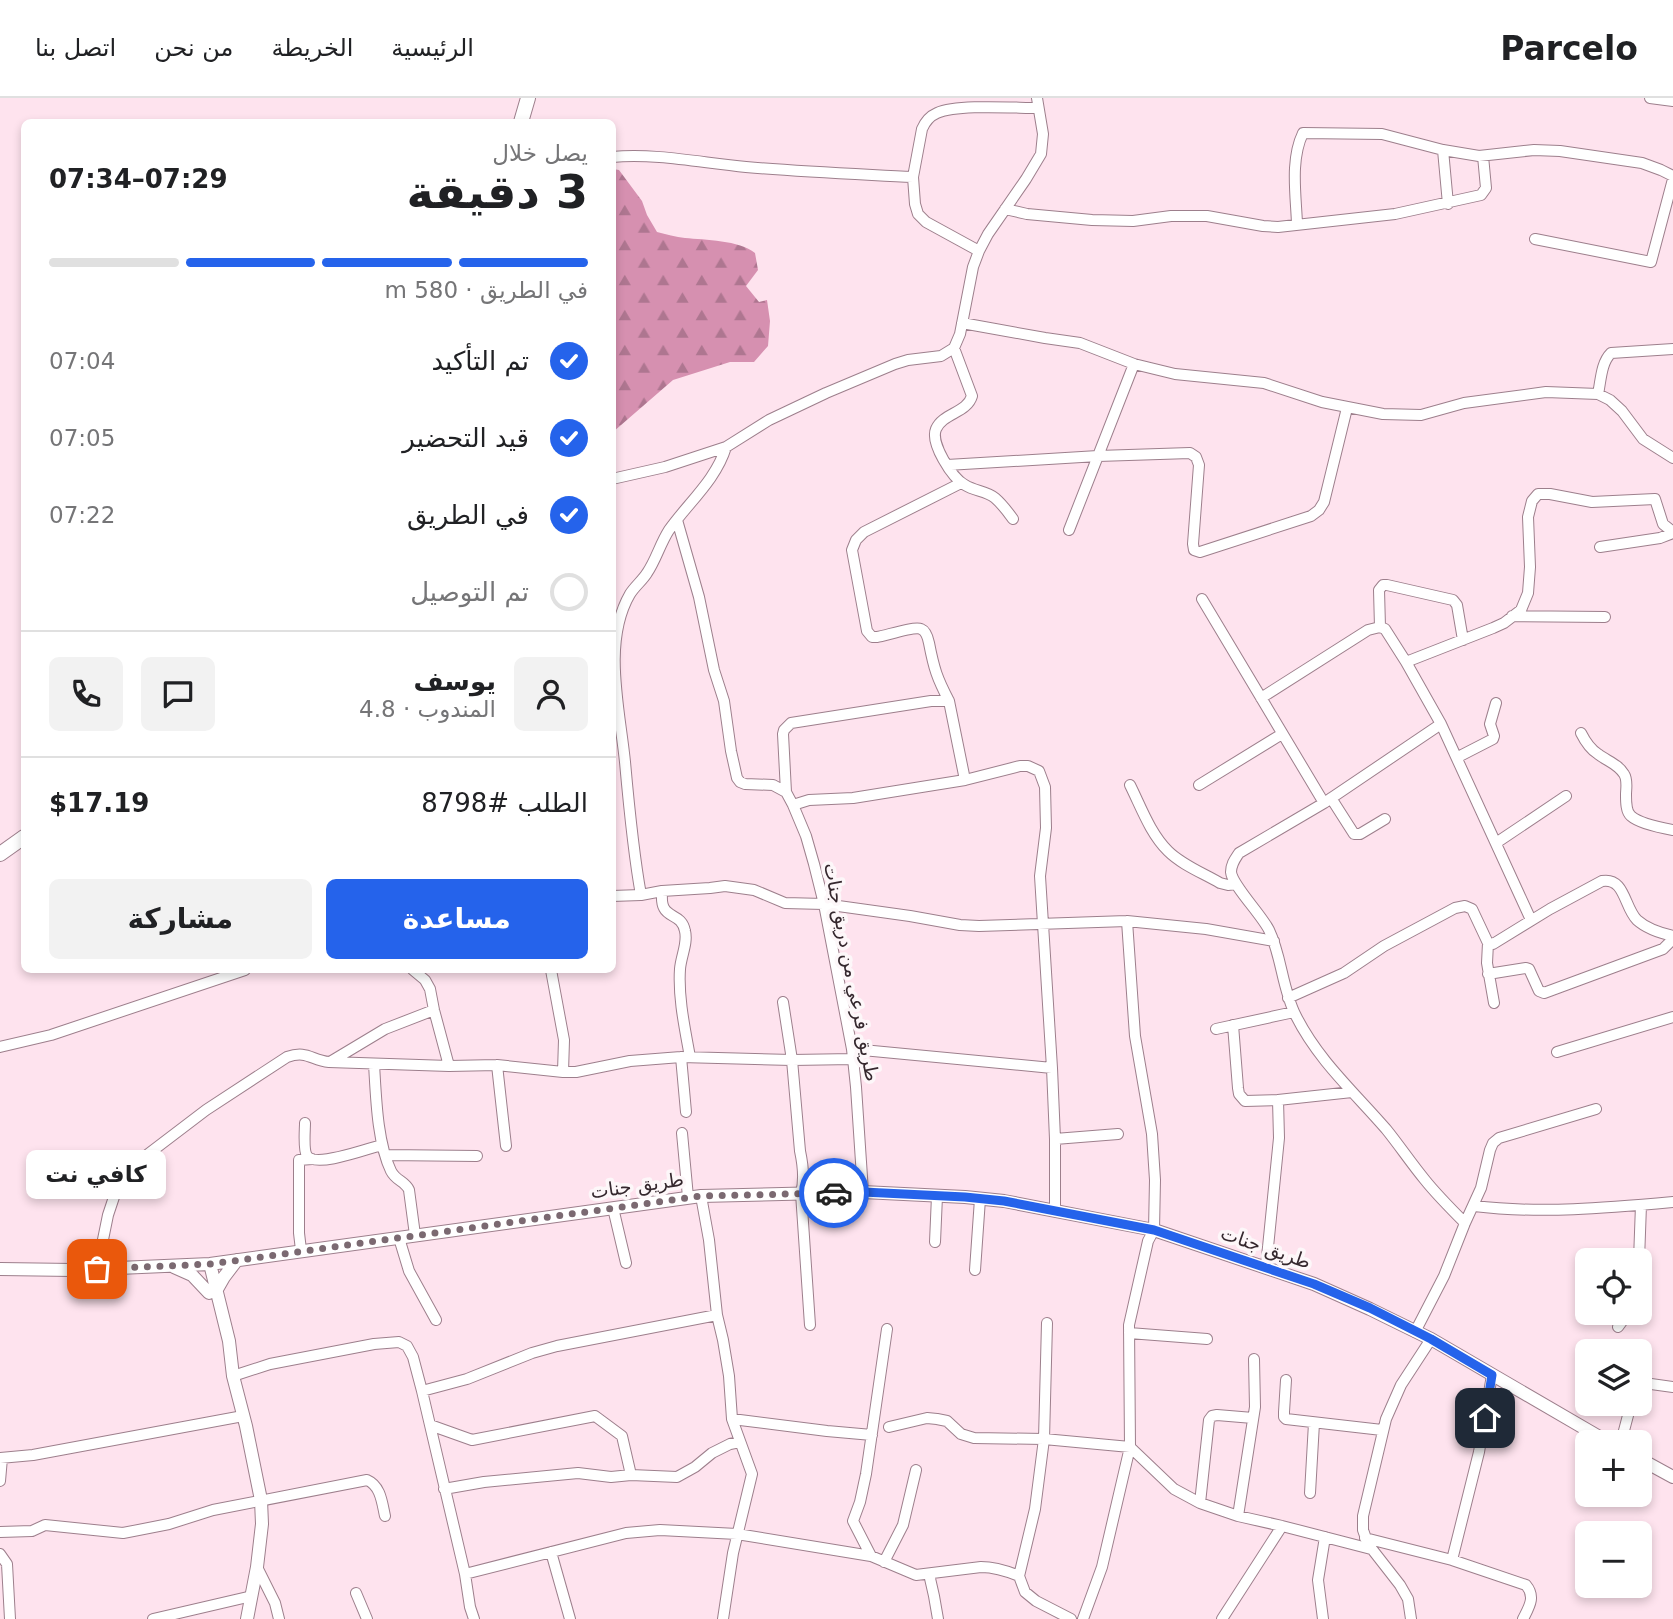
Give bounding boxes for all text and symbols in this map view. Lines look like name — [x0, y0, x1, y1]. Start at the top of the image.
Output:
text: Parcelo — [1500, 29, 1638, 68]
text: اتصل بنا — [35, 34, 116, 62]
text: من نحن — [154, 34, 233, 62]
text: الخريطة — [271, 34, 353, 62]
text: الرئيسية — [391, 34, 474, 62]
text: يصل خلال — [492, 140, 588, 166]
text: 07:29–07:34 — [49, 164, 228, 194]
text: 3 دقيقة — [406, 165, 588, 219]
text: في الطريق · 580 m — [384, 277, 588, 303]
icon: check — [550, 342, 588, 380]
text: تم التأكيد — [431, 346, 529, 376]
text: 07:04 — [49, 348, 115, 374]
icon: check — [550, 419, 588, 457]
text: قيد التحضير — [402, 423, 529, 453]
text: 07:05 — [49, 425, 115, 451]
icon: check — [550, 496, 588, 534]
text: في الطريق — [407, 500, 529, 530]
text: 07:22 — [49, 502, 115, 528]
text: تم التوصيل — [410, 577, 529, 607]
button: phone — [49, 657, 123, 731]
button: chat — [141, 657, 215, 731]
button: person — [514, 657, 588, 731]
text: يوسف — [413, 666, 496, 696]
text: المندوب · 4.8 — [359, 696, 496, 722]
text: $17.19 — [49, 788, 149, 818]
text: الطلب #8798 — [421, 788, 588, 818]
street label: طريق فرعي من دريق جنات — [819, 861, 884, 1083]
button: مشاركة — [49, 879, 312, 959]
button: مساعدة — [326, 879, 588, 959]
callout: كافي نت — [27, 1150, 167, 1199]
courier — [799, 1158, 869, 1228]
text: كافي نت — [45, 1161, 147, 1187]
street label: طريق جنات — [589, 1168, 685, 1203]
icon: car — [815, 1174, 853, 1212]
street label: طريق جنات — [1218, 1221, 1314, 1274]
pin — [67, 1239, 127, 1299]
map controls — [1575, 1248, 1652, 1598]
button: locate — [1575, 1248, 1652, 1325]
icon: bag — [78, 1250, 116, 1288]
button: layers — [1575, 1339, 1652, 1416]
pin — [1455, 1388, 1515, 1448]
icon: home — [1466, 1399, 1504, 1437]
button: + — [1575, 1430, 1652, 1507]
button: − — [1575, 1521, 1652, 1598]

